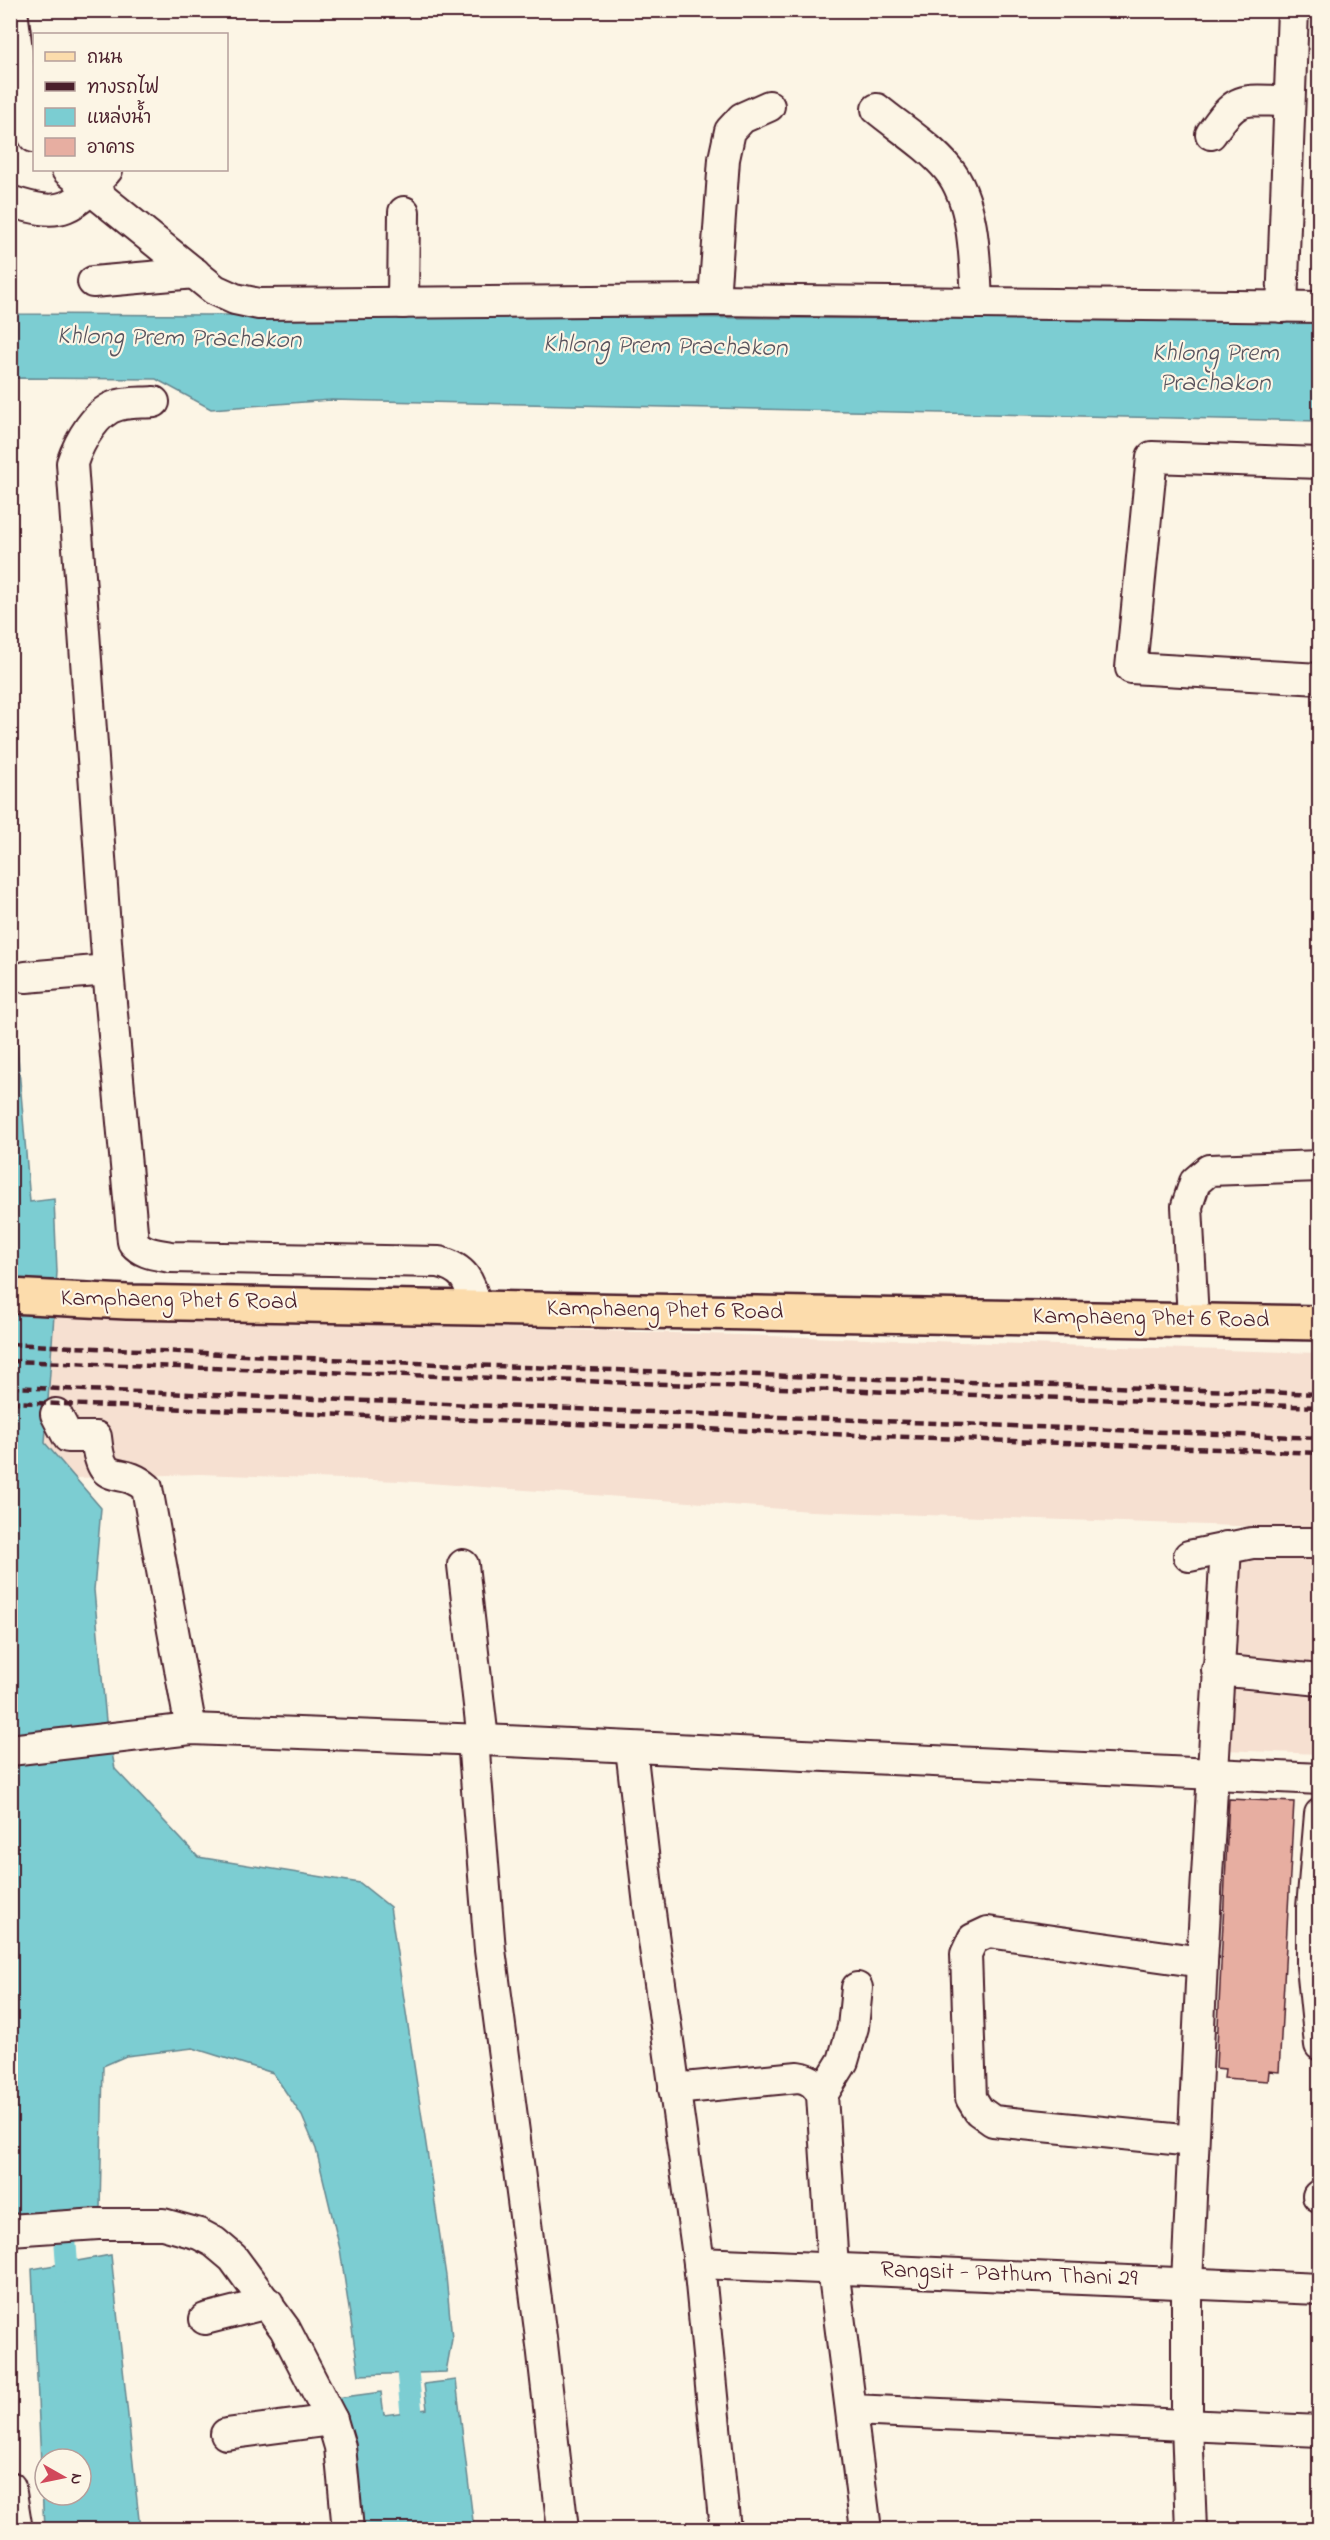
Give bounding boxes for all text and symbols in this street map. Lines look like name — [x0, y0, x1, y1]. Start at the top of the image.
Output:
legend — [33, 33, 228, 171]
text: ถนน — [87, 46, 122, 72]
text: ทางรถไฟ — [87, 74, 159, 102]
text: แหล่งน้ำ — [87, 100, 151, 132]
text: อาคาร — [87, 136, 135, 162]
water label: Khlong Prem Prachakon — [56, 318, 303, 360]
water label: Khlong Prem Prachakon — [542, 326, 789, 368]
water label: Khlong Prem Prachakon — [1151, 335, 1279, 403]
street label: Kamphaeng Phet 6 Road — [60, 1281, 298, 1321]
street label: Kamphaeng Phet 6 Road — [546, 1291, 784, 1331]
street label: Kamphaeng Phet 6 Road — [1032, 1299, 1270, 1339]
street label: Rangsit - Pathum Thani 29 — [880, 2253, 1139, 2297]
north arrow — [33, 2447, 93, 2507]
text: N — [63, 2472, 89, 2486]

